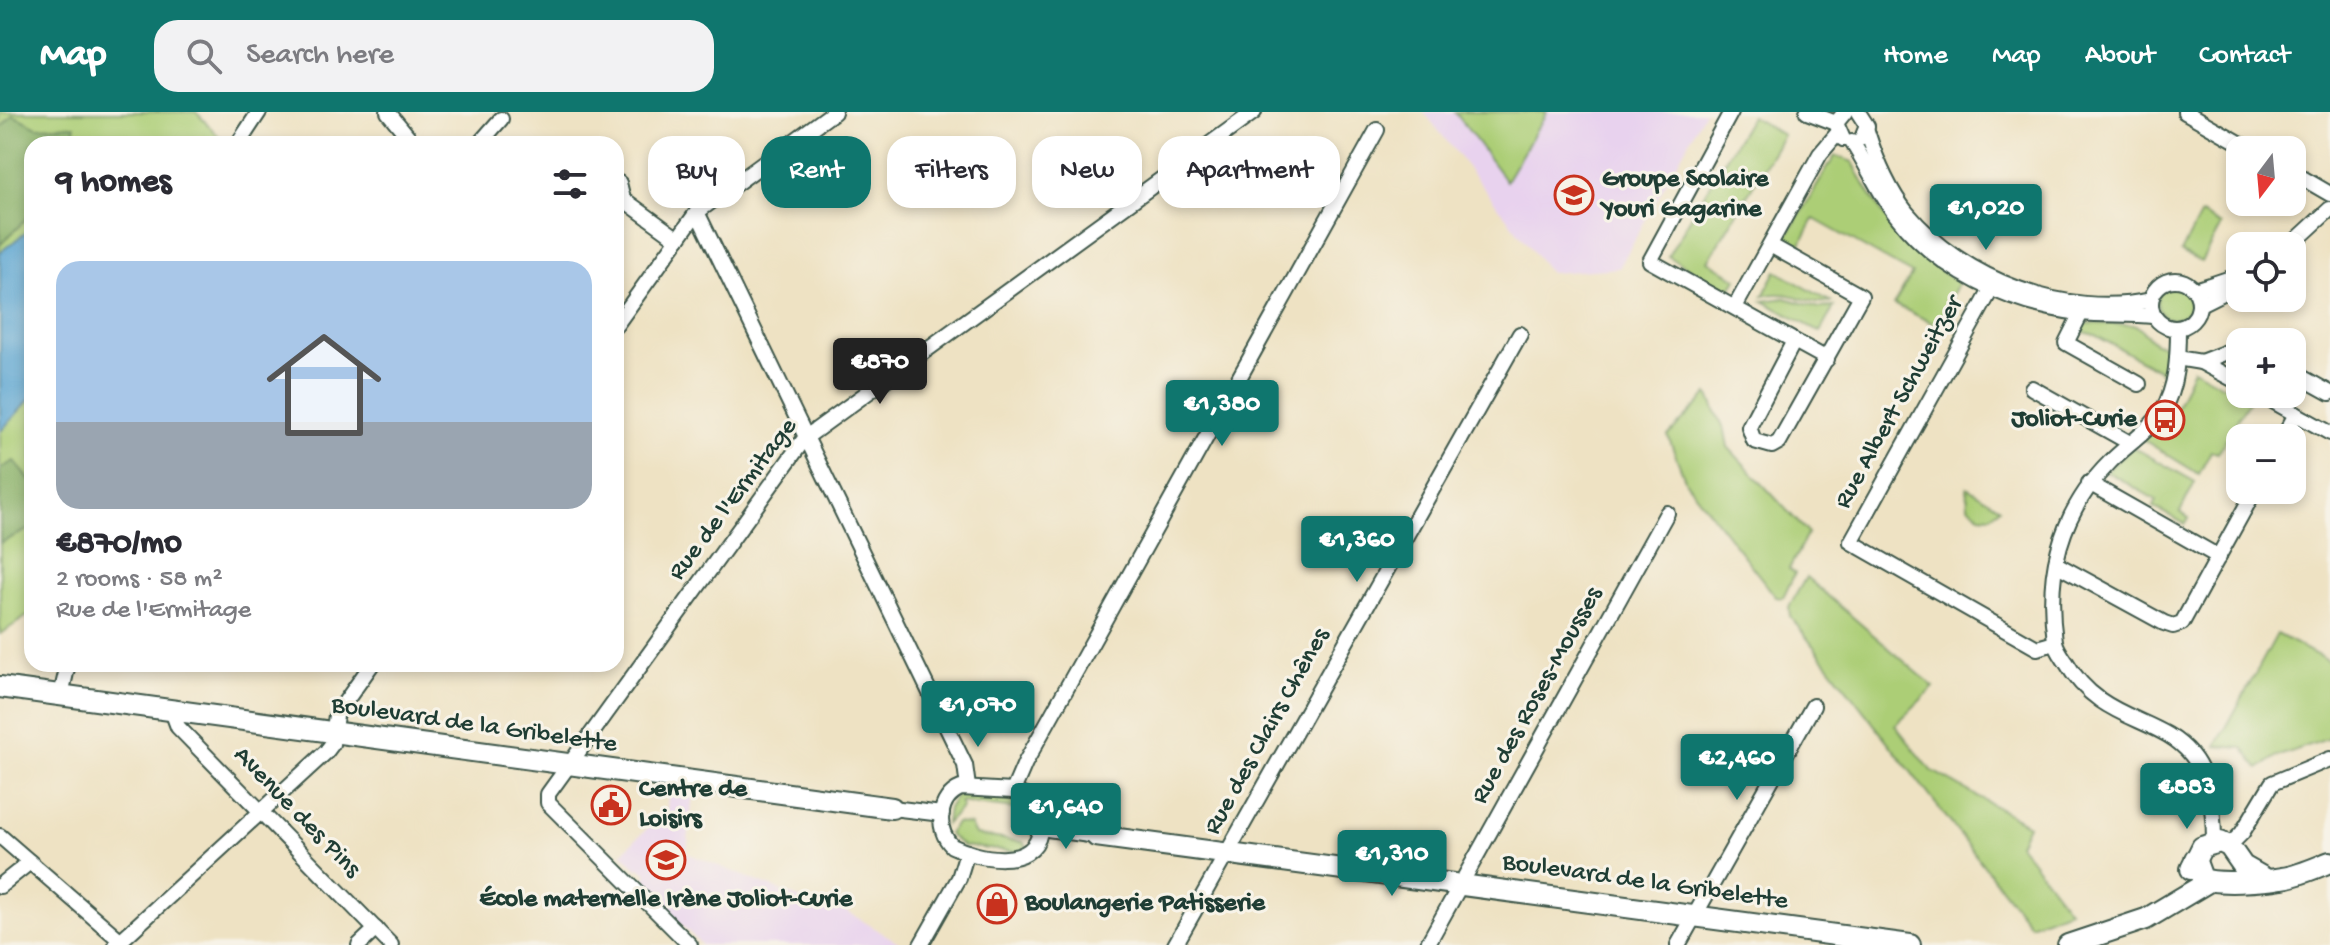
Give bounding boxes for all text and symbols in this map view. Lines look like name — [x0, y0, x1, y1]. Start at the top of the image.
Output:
search box — [154, 20, 714, 92]
text: Map — [40, 34, 106, 78]
icon: search — [182, 34, 226, 78]
text: Search here — [246, 39, 394, 74]
text: Home — [1883, 40, 1948, 73]
text: Map — [1992, 40, 2041, 73]
text: About — [2085, 40, 2155, 73]
text: Contact — [2199, 40, 2290, 73]
chip: Buy — [648, 136, 745, 208]
chip: Rent — [761, 136, 871, 208]
chip: Filters — [887, 136, 1016, 208]
chip: New — [1032, 136, 1142, 208]
chip: Apartment — [1158, 136, 1340, 208]
north arrow — [2226, 136, 2306, 216]
map controls — [2226, 136, 2306, 504]
icon: filters — [548, 162, 592, 206]
text: 9 homes — [56, 164, 171, 204]
place label: Groupe Scolaire Youri Gagarine — [1599, 165, 1770, 226]
school or university icon: Groupe Scolaire Youri Gagarine — [1553, 174, 1595, 216]
pin: €1,020 — [1921, 184, 2051, 252]
text: €1,020 — [1948, 194, 2024, 225]
button: locate — [2226, 232, 2306, 312]
street label: Rue Albert Schweitzer — [1829, 289, 1973, 515]
icon: home — [252, 313, 396, 457]
button: + — [2226, 328, 2306, 408]
pin: €870 — [833, 338, 927, 406]
text: €870 — [851, 348, 909, 379]
pin: €1,380 — [1157, 380, 1287, 448]
text: €1,380 — [1184, 390, 1260, 421]
bus stop icon: Joliot-Curie — [2144, 399, 2186, 441]
place label: Joliot-Curie — [2011, 405, 2139, 436]
street label: Rue de l'Ermitage — [663, 412, 805, 587]
button: − — [2226, 424, 2306, 504]
pin: €1,360 — [1292, 516, 1422, 584]
text: €870/mo — [56, 525, 182, 565]
text: €1,360 — [1319, 526, 1395, 557]
text: 2 rooms · 58 m² — [56, 565, 222, 596]
street label: Rue des Roses-Mousses — [1465, 581, 1611, 810]
text: Rue de l'Ermitage — [56, 596, 251, 627]
street label: Rue des Clairs Chênes — [1198, 622, 1338, 841]
pin: €1,070 — [913, 681, 1043, 749]
street label: Boulevard de la Gribelette — [328, 690, 619, 761]
text: €1,070 — [939, 691, 1017, 722]
pin: €2,460 — [1672, 734, 1802, 802]
street label: Avenue des Pins — [226, 741, 367, 886]
text: €2,460 — [1699, 744, 1775, 775]
pin: €883 — [2140, 763, 2234, 831]
text: €883 — [2158, 773, 2216, 804]
place label: Centre de Loisirs — [639, 775, 748, 836]
pin: €1,640 — [1001, 783, 1131, 851]
public building icon: Centre de Loisirs — [590, 784, 632, 826]
text: €1,640 — [1029, 793, 1103, 824]
pin: €1,310 — [1327, 830, 1457, 898]
school or university icon: École maternelle Irène Joliot-Curie — [645, 839, 687, 881]
text: €1,310 — [1356, 840, 1428, 871]
street label: Boulevard de la Gribelette — [1499, 847, 1790, 918]
shop icon: Boulangerie Patisserie — [976, 883, 1018, 925]
place label: École maternelle Irène Joliot-Curie — [479, 885, 854, 916]
place label: Boulangerie Patisserie — [1024, 889, 1267, 920]

